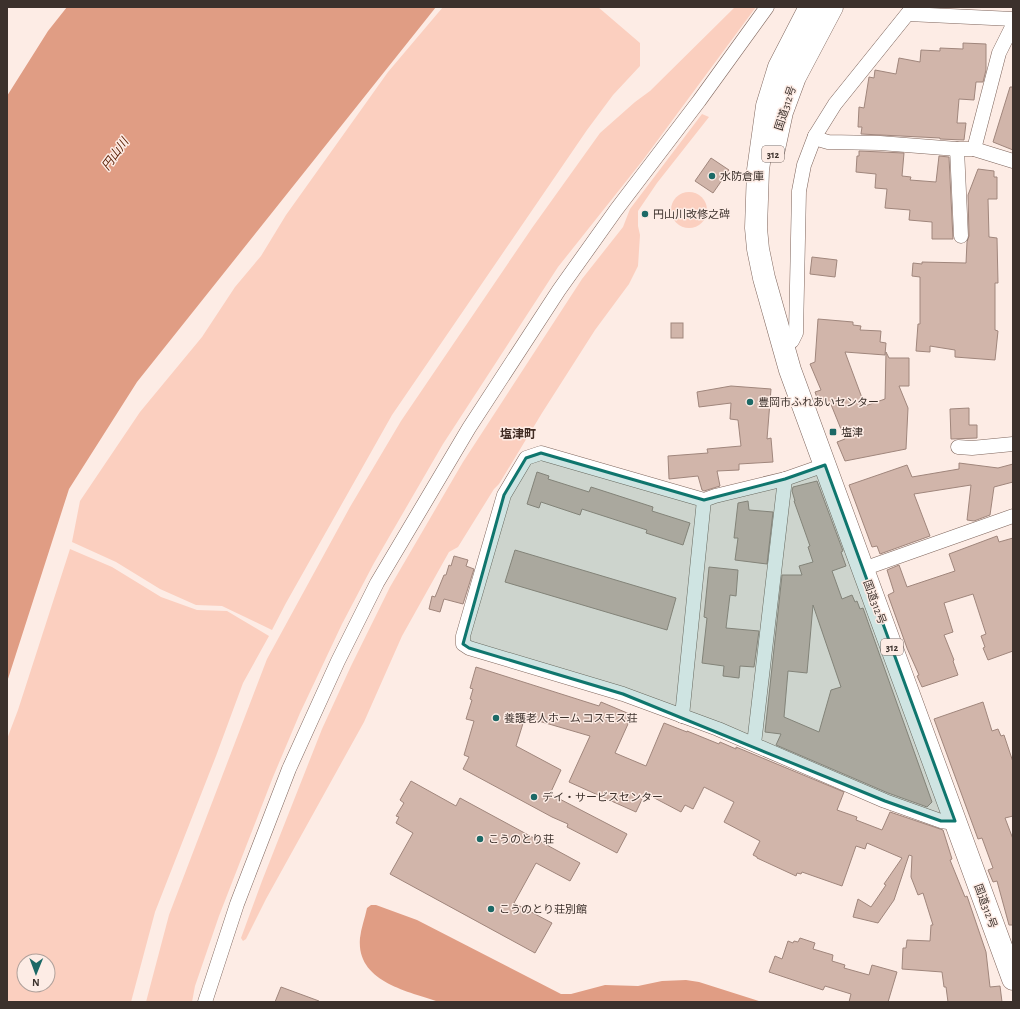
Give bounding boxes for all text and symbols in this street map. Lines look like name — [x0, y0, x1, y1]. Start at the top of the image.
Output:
street label: 国道312号 — [772, 84, 798, 132]
water label: 円山川 — [100, 134, 132, 172]
road number: 312 — [762, 146, 784, 162]
place label: 水防倉庫 — [720, 170, 764, 182]
marker: 水防倉庫 — [707, 171, 717, 181]
place label: 円山川改修之碑 — [653, 208, 730, 220]
marker: 円山川改修之碑 — [640, 209, 650, 219]
place label: 豊岡市ふれあいセンター — [758, 396, 879, 408]
marker: 豊岡市ふれあいセンター — [745, 397, 755, 407]
place label: 塩津 — [841, 426, 863, 438]
district label: 塩津町 — [500, 427, 536, 440]
marker: 塩津 — [828, 427, 838, 437]
street label: 国道312号 — [861, 578, 889, 626]
road number: 312 — [881, 639, 903, 655]
place label: 養護老人ホーム コスモス荘 — [504, 712, 637, 724]
marker: 養護老人ホーム コスモス荘 — [491, 713, 501, 723]
place label: デイ・サービスセンター — [542, 791, 663, 803]
marker: デイ・サービスセンター — [529, 792, 539, 802]
place label: こうのとり荘 — [488, 833, 554, 845]
marker: こうのとり荘 — [475, 834, 485, 844]
street label: 国道312号 — [972, 882, 1000, 930]
place label: こうのとり荘別館 — [499, 903, 587, 915]
marker: こうのとり荘別館 — [486, 904, 496, 914]
north arrow — [16, 953, 56, 993]
text: N — [32, 977, 40, 988]

